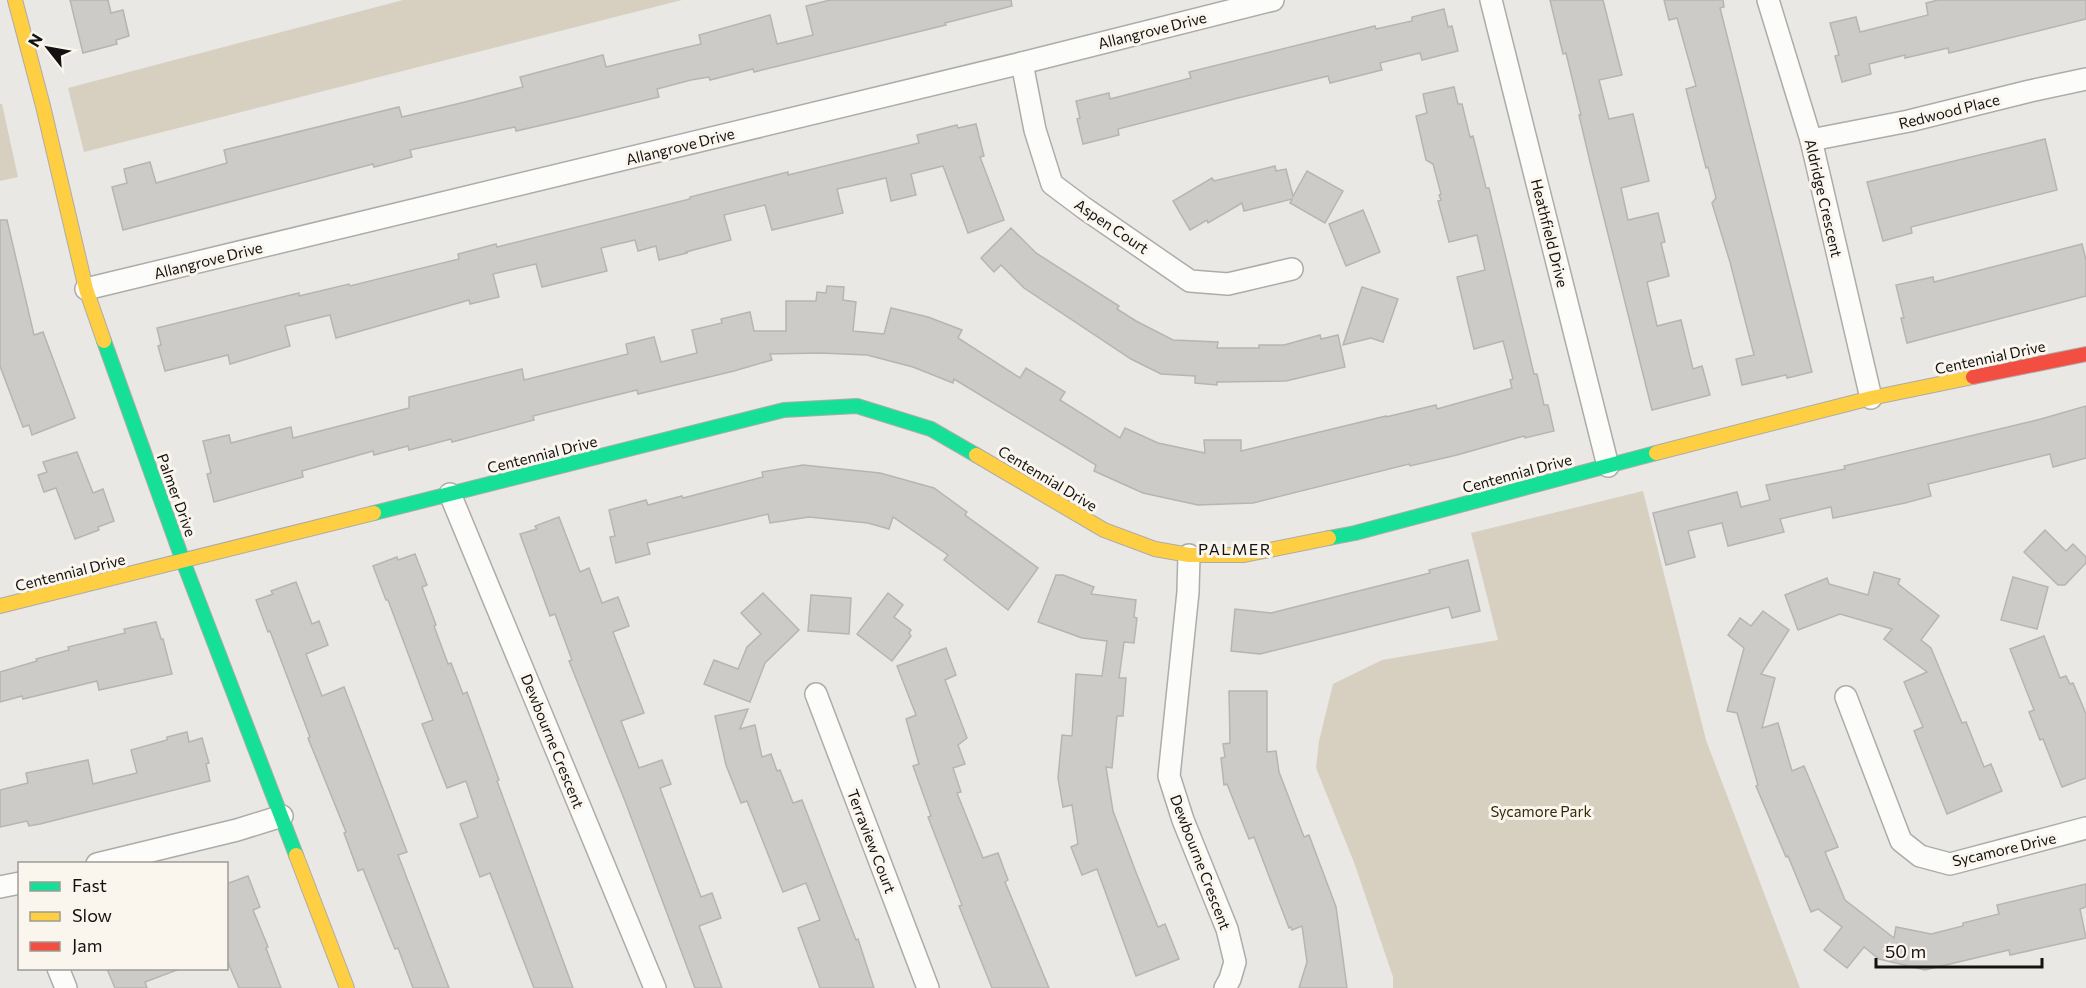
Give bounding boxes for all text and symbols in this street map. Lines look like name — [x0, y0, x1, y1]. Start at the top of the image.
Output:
street label: Allangrove Drive — [1096, 8, 1208, 52]
north arrow — [18, 18, 78, 78]
text: N — [23, 30, 46, 50]
street label: Redwood Place — [1896, 90, 2002, 132]
street label: Allangrove Drive — [624, 124, 736, 168]
street label: Aldridge Crescent — [1802, 137, 1846, 259]
street label: Heathfield Drive — [1528, 177, 1572, 289]
street label: Aspen Court — [1072, 195, 1152, 257]
street label: Allangrove Drive — [152, 238, 264, 282]
street label: Centennial Drive — [1933, 336, 2047, 378]
street label: Centennial Drive — [485, 432, 599, 476]
street label: Centennial Drive — [995, 441, 1101, 515]
street label: Centennial Drive — [1460, 450, 1574, 496]
street label: Palmer Drive — [154, 451, 200, 539]
district label: PALMER — [1198, 539, 1272, 558]
street label: Centennial Drive — [13, 550, 127, 594]
street label: Dewbourne Crescent — [518, 671, 588, 811]
street label: Terraview Court — [844, 787, 900, 895]
street label: Dewbourne Crescent — [1167, 792, 1235, 932]
park label: Sycamore Park — [1490, 802, 1592, 820]
street label: Sycamore Drive — [1950, 828, 2058, 870]
legend — [18, 862, 228, 970]
text: Fast — [72, 874, 107, 896]
text: Slow — [72, 904, 112, 926]
scale bar — [1876, 931, 2042, 969]
text: Jam — [72, 934, 102, 956]
text: 50 m — [1885, 940, 1926, 962]

